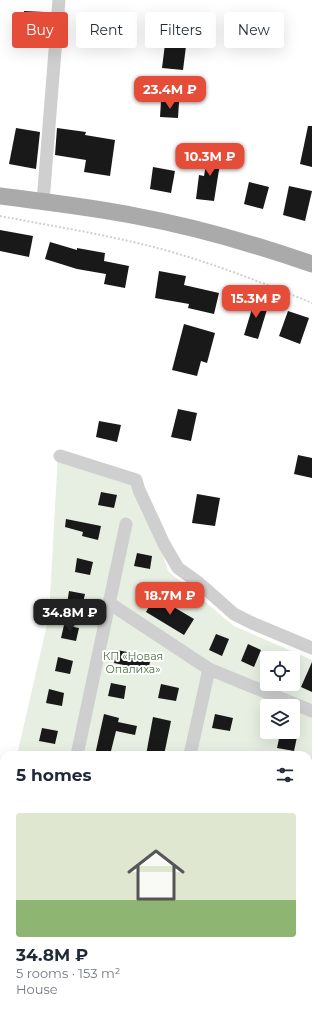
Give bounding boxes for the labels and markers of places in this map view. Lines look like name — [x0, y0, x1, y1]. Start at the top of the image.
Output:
pin: 23.4M ₽ — [133, 76, 207, 110]
pin: 10.3M ₽ — [173, 143, 247, 177]
pin: 15.3M ₽ — [219, 285, 293, 319]
pin: 18.7M ₽ — [133, 582, 207, 616]
pin: 34.8M ₽ — [33, 599, 107, 633]

